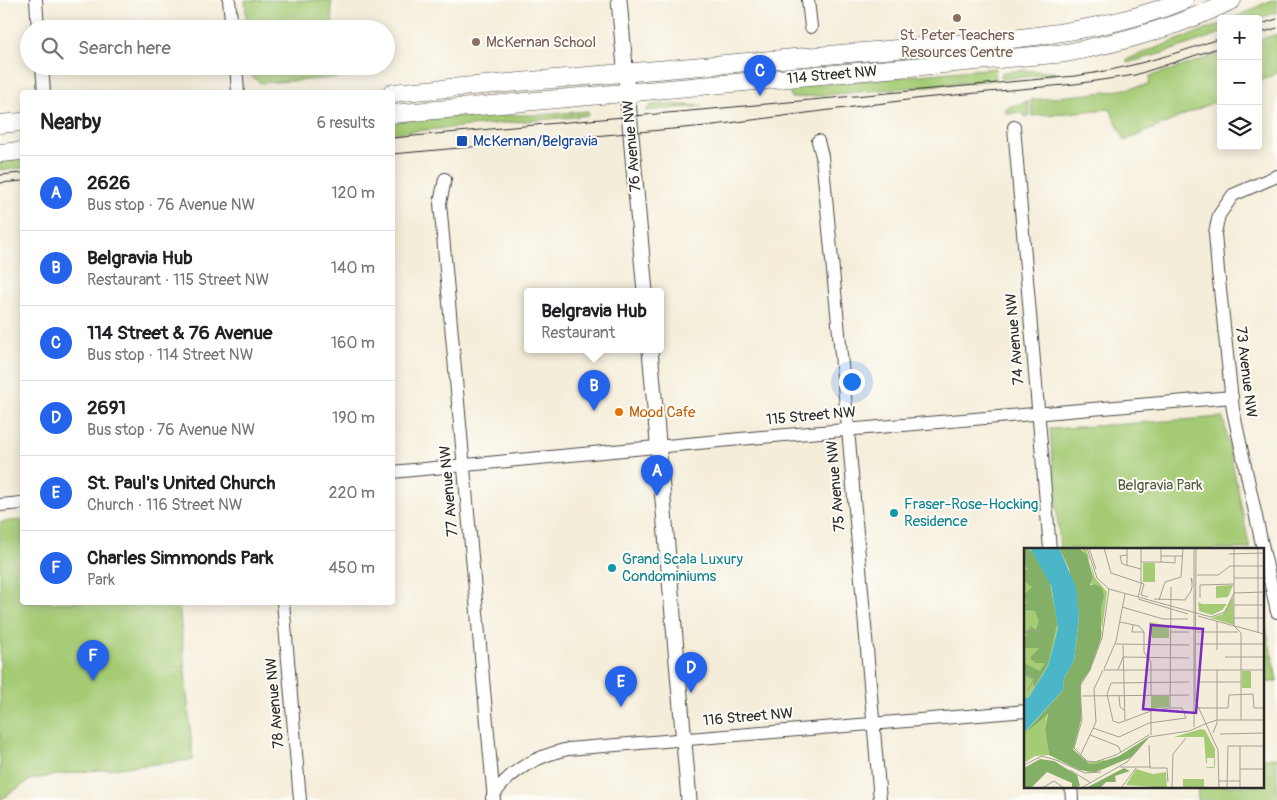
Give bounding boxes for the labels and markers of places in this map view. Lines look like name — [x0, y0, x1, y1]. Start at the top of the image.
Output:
marker: St. Peter Teachers Resources Centre — [951, 12, 963, 24]
place label: St. Peter Teachers Resources Centre — [900, 26, 1015, 62]
place label: McKernan School — [486, 33, 596, 52]
marker: McKernan School — [470, 36, 482, 48]
pin: C — [744, 55, 776, 96]
place label: McKernan/Belgravia — [473, 132, 598, 151]
marker: McKernan/Belgravia — [455, 134, 469, 148]
pin: B — [578, 370, 610, 411]
place label: Mood Cafe — [629, 403, 696, 422]
marker: Mood Cafe — [613, 406, 625, 418]
pin: A — [641, 455, 673, 496]
place label: Fraser-Rose-Hocking Residence — [904, 495, 1038, 531]
marker: Fraser-Rose-Hocking Residence — [888, 507, 900, 519]
place label: Grand Scala Luxury Condominiums — [622, 550, 743, 586]
marker: Grand Scala Luxury Condominiums — [606, 562, 618, 574]
pin: F — [77, 640, 109, 681]
pin: D — [675, 652, 707, 693]
pin: E — [605, 666, 637, 707]

